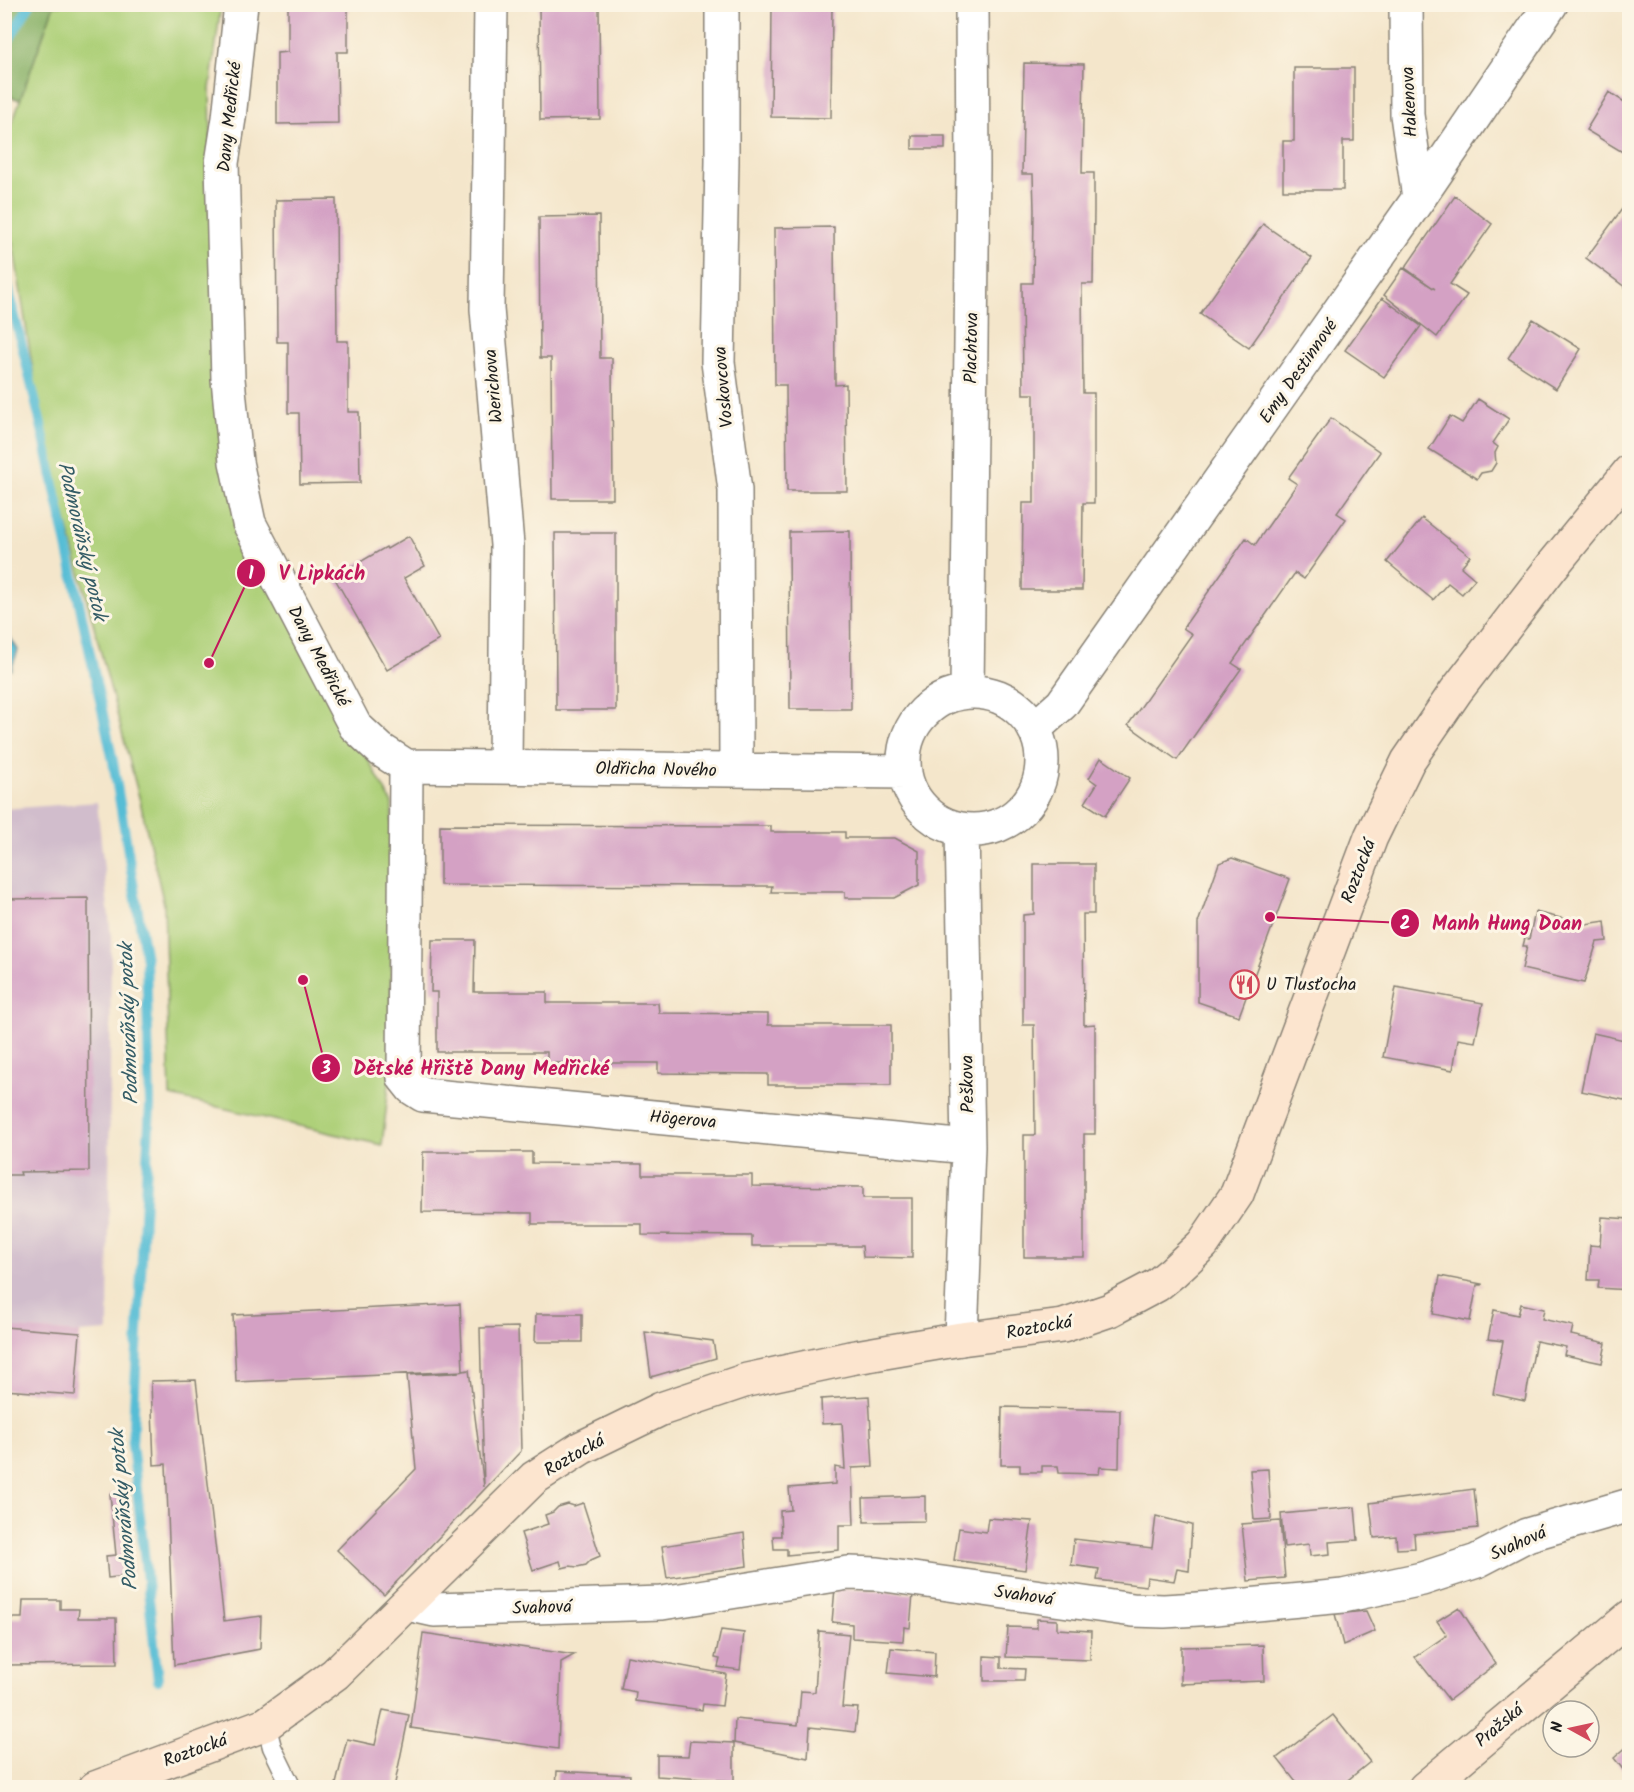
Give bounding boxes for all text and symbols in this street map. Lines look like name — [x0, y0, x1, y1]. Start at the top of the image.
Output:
street label: Dany Medřické — [210, 59, 251, 174]
street label: Hakenova — [1394, 66, 1427, 138]
street label: Plachtova — [957, 312, 988, 384]
street label: Emy Destinnové — [1252, 313, 1347, 430]
street label: Voskovcova — [706, 345, 743, 429]
street label: Werichova — [477, 348, 512, 424]
water label: Podmoráňský potok — [47, 459, 115, 626]
callout: V Lipkách — [236, 554, 377, 592]
text: V Lipkách — [279, 559, 365, 591]
text: 1 — [248, 560, 254, 589]
street label: Dany Medřické — [279, 601, 357, 713]
street label: Oldřicha Nového — [595, 755, 717, 786]
street label: Roztocká — [1334, 834, 1385, 908]
callout: Manh Hung Doan — [1390, 904, 1594, 942]
text: Manh Hung Doan — [1432, 909, 1582, 941]
text: 2 — [1400, 910, 1410, 939]
water label: Podmoráňský potok — [111, 940, 149, 1105]
restaurant icon: U Tlusťocha — [1229, 968, 1261, 1000]
place label: U Tlusťocha — [1266, 971, 1356, 1000]
callout: Dětské Hřiště Dany Medřické — [311, 1049, 621, 1087]
text: Dětské Hřiště Dany Medřické — [353, 1054, 610, 1086]
text: 3 — [320, 1055, 331, 1084]
street label: Peškova — [953, 1055, 984, 1113]
street label: Högerova — [648, 1103, 718, 1138]
street label: Roztocká — [1004, 1308, 1076, 1349]
water label: Podmoráňský potok — [102, 1425, 148, 1592]
street label: Roztocká — [539, 1426, 612, 1486]
street label: Svahová — [1486, 1518, 1553, 1570]
street label: Svahová — [992, 1578, 1057, 1615]
street label: Svahová — [512, 1593, 574, 1624]
street label: Pražská — [1469, 1696, 1532, 1755]
north arrow — [1541, 1699, 1601, 1759]
text: N — [1545, 1720, 1571, 1734]
street label: Roztocká — [159, 1726, 233, 1776]

